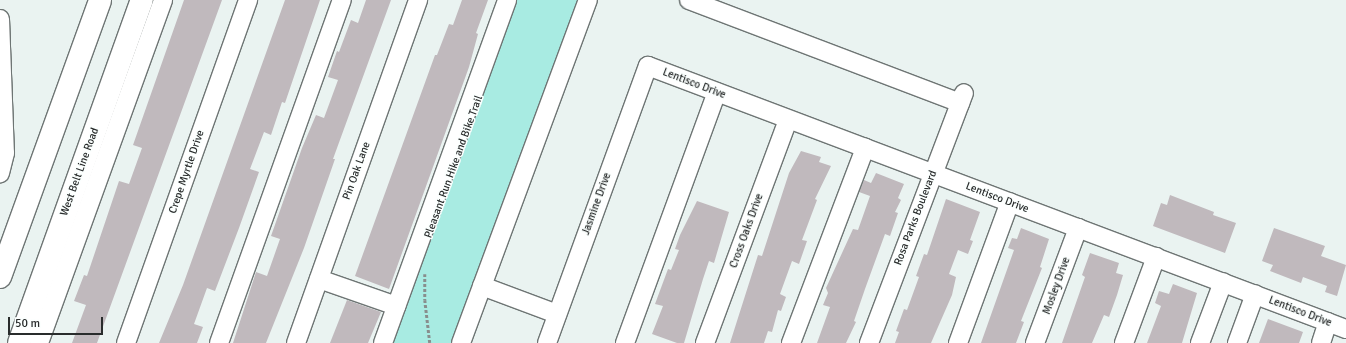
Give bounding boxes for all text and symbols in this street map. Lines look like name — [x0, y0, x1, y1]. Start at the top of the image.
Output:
street label: Lentisco Drive — [661, 66, 727, 102]
street label: Pleasant Run Hike and Bike Trail — [422, 94, 486, 240]
street label: West Belt Line Road — [58, 126, 102, 218]
street label: Crepe Myrtle Drive — [167, 128, 207, 216]
street label: Pin Oak Lane — [340, 140, 374, 202]
street label: Rosa Parks Boulevard — [892, 169, 940, 267]
street label: Jasmine Drive — [580, 171, 614, 237]
street label: Lentisco Drive — [964, 180, 1030, 216]
street label: Cross Oaks Drive — [727, 192, 767, 270]
street label: Mosley Drive — [1041, 256, 1073, 316]
street label: Lentisco Drive — [1267, 294, 1333, 330]
scale bar — [10, 309, 105, 335]
text: 50 m — [15, 316, 40, 331]

